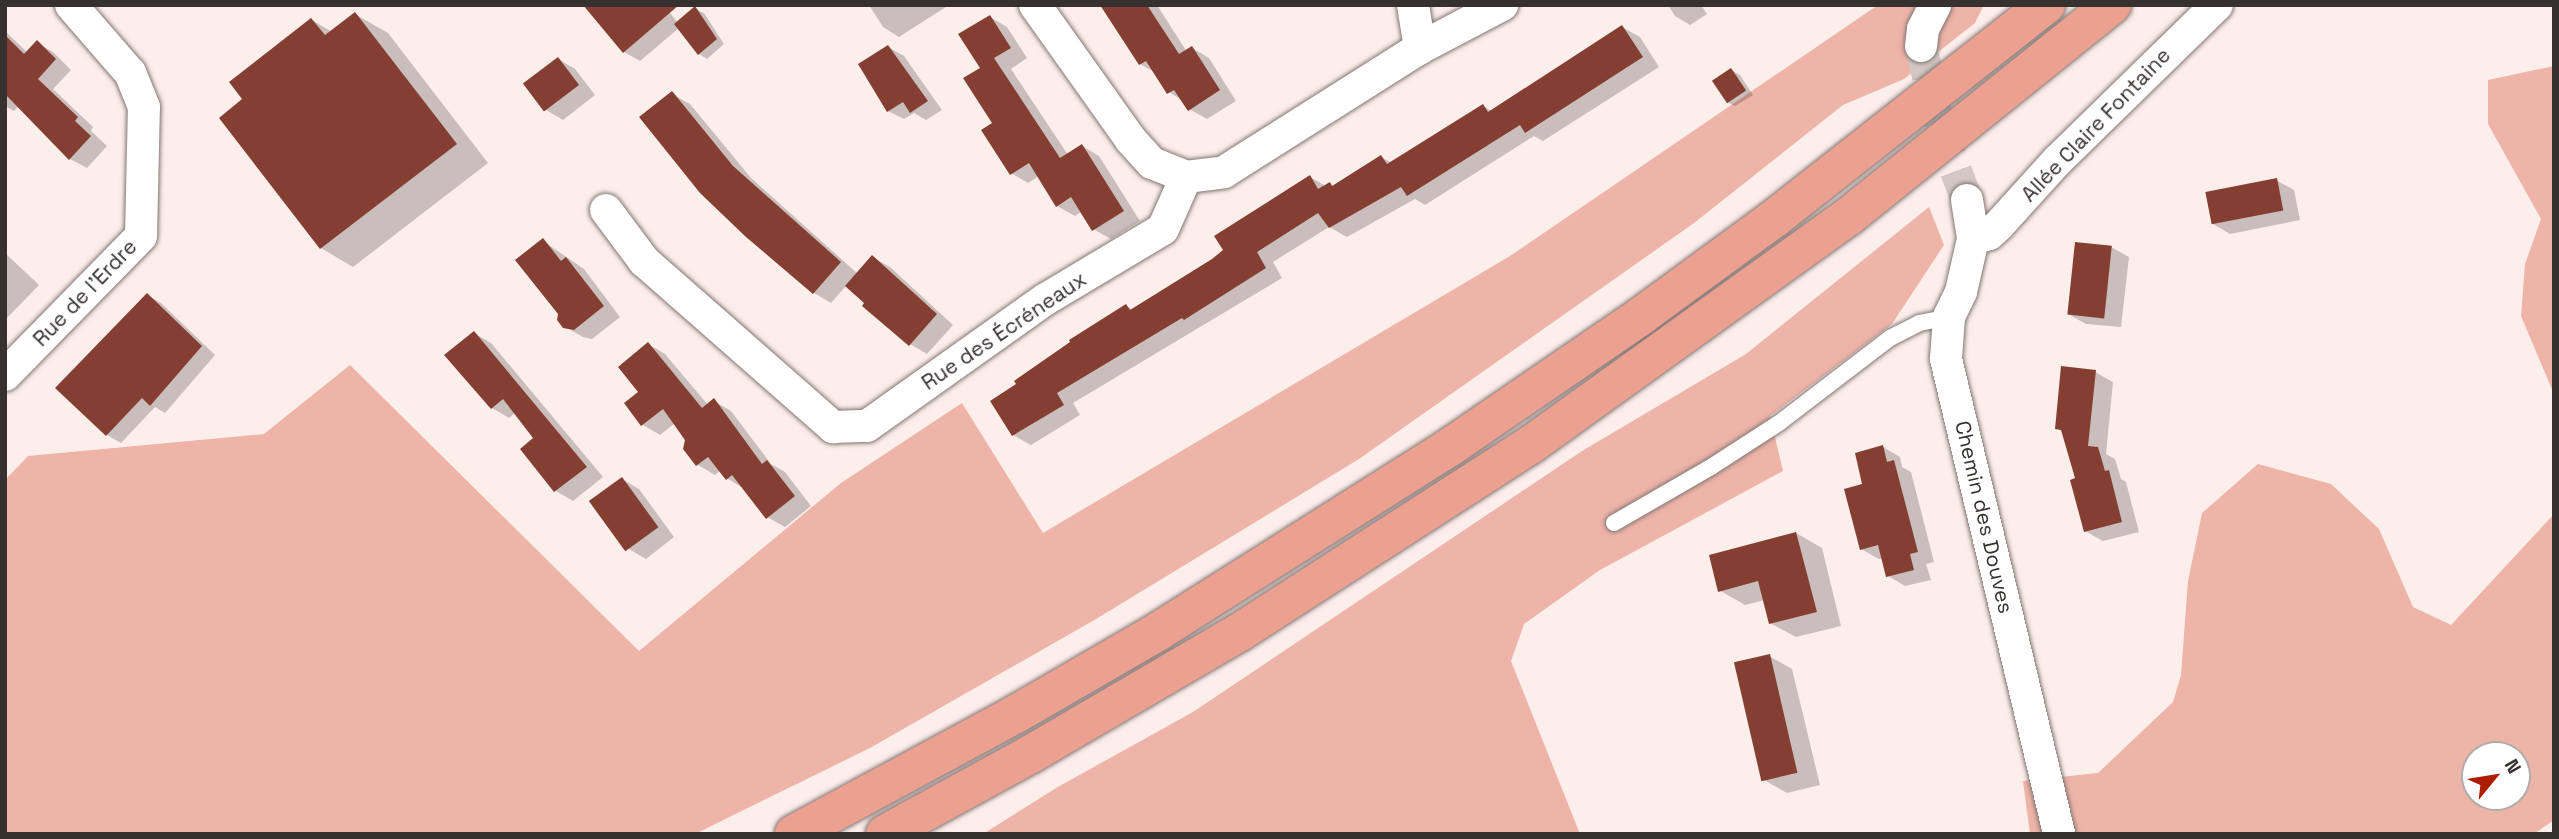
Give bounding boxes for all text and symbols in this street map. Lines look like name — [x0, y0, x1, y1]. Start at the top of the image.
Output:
street label: Allée Claire Fontaine — [2016, 43, 2176, 207]
street label: Rue de l'Erdre — [28, 234, 142, 352]
street label: Rue des Écréneaux — [917, 267, 1091, 395]
street label: Chemin des Douves — [1950, 418, 2018, 616]
north arrow — [2461, 741, 2531, 811]
text: N — [2499, 754, 2527, 778]

